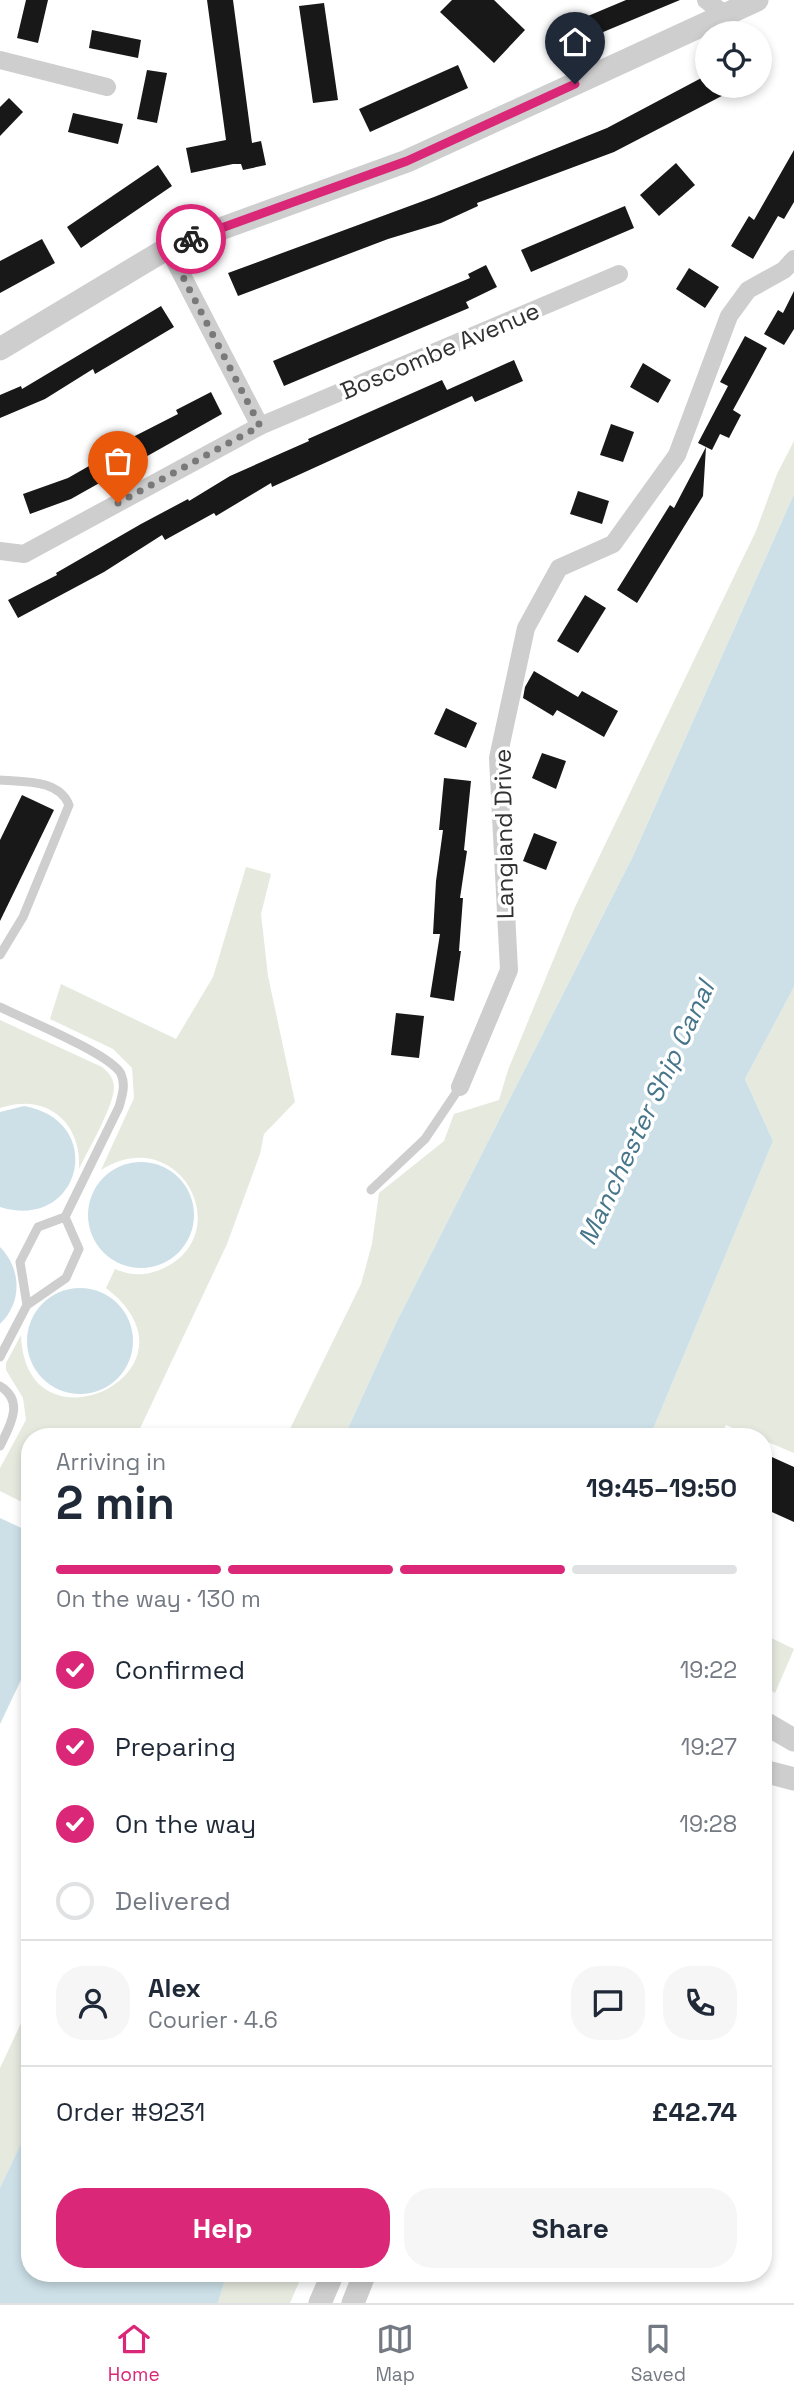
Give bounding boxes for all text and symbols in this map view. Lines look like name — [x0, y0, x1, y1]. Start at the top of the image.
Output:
pin — [545, 12.0, 605, 84]
map controls — [695, 21, 772, 98]
button: locate — [695, 21, 772, 98]
icon: home — [556, 23, 594, 61]
courier — [156, 204, 226, 274]
icon: bike — [172, 220, 210, 258]
street label: Boscombe Avenue — [336, 295, 544, 407]
pin — [88, 431, 148, 503]
icon: bag — [99, 442, 137, 480]
street label: Langland Drive — [487, 748, 520, 920]
water label: Manchester Ship Canal — [570, 973, 723, 1251]
text: Arriving in — [56, 1447, 166, 1477]
text: 19:45–19:50 — [586, 1471, 737, 1505]
text: 2 min — [56, 1474, 175, 1532]
text: On the way · 130 m — [56, 1584, 261, 1614]
icon: check — [56, 1651, 94, 1689]
text: Confirmed — [115, 1653, 245, 1687]
text: 19:22 — [680, 1655, 737, 1685]
icon: check — [56, 1728, 94, 1766]
text: Preparing — [115, 1730, 236, 1764]
text: 19:27 — [681, 1732, 737, 1762]
icon: check — [56, 1805, 94, 1843]
text: On the way — [115, 1807, 256, 1841]
text: 19:28 — [679, 1809, 737, 1839]
text: Delivered — [115, 1884, 231, 1918]
button: person — [56, 1966, 130, 2040]
button: chat — [571, 1966, 645, 2040]
button: phone — [663, 1966, 737, 2040]
text: Alex — [148, 1971, 201, 2005]
text: Courier · 4.6 — [148, 2005, 278, 2035]
text: Order #9231 — [56, 2095, 205, 2129]
text: £42.74 — [652, 2095, 737, 2129]
button: Help — [56, 2188, 390, 2268]
button: Share — [404, 2188, 737, 2268]
tab: Home — [108, 2320, 160, 2387]
tab: Map — [375, 2320, 415, 2387]
tab: Saved — [631, 2320, 686, 2387]

